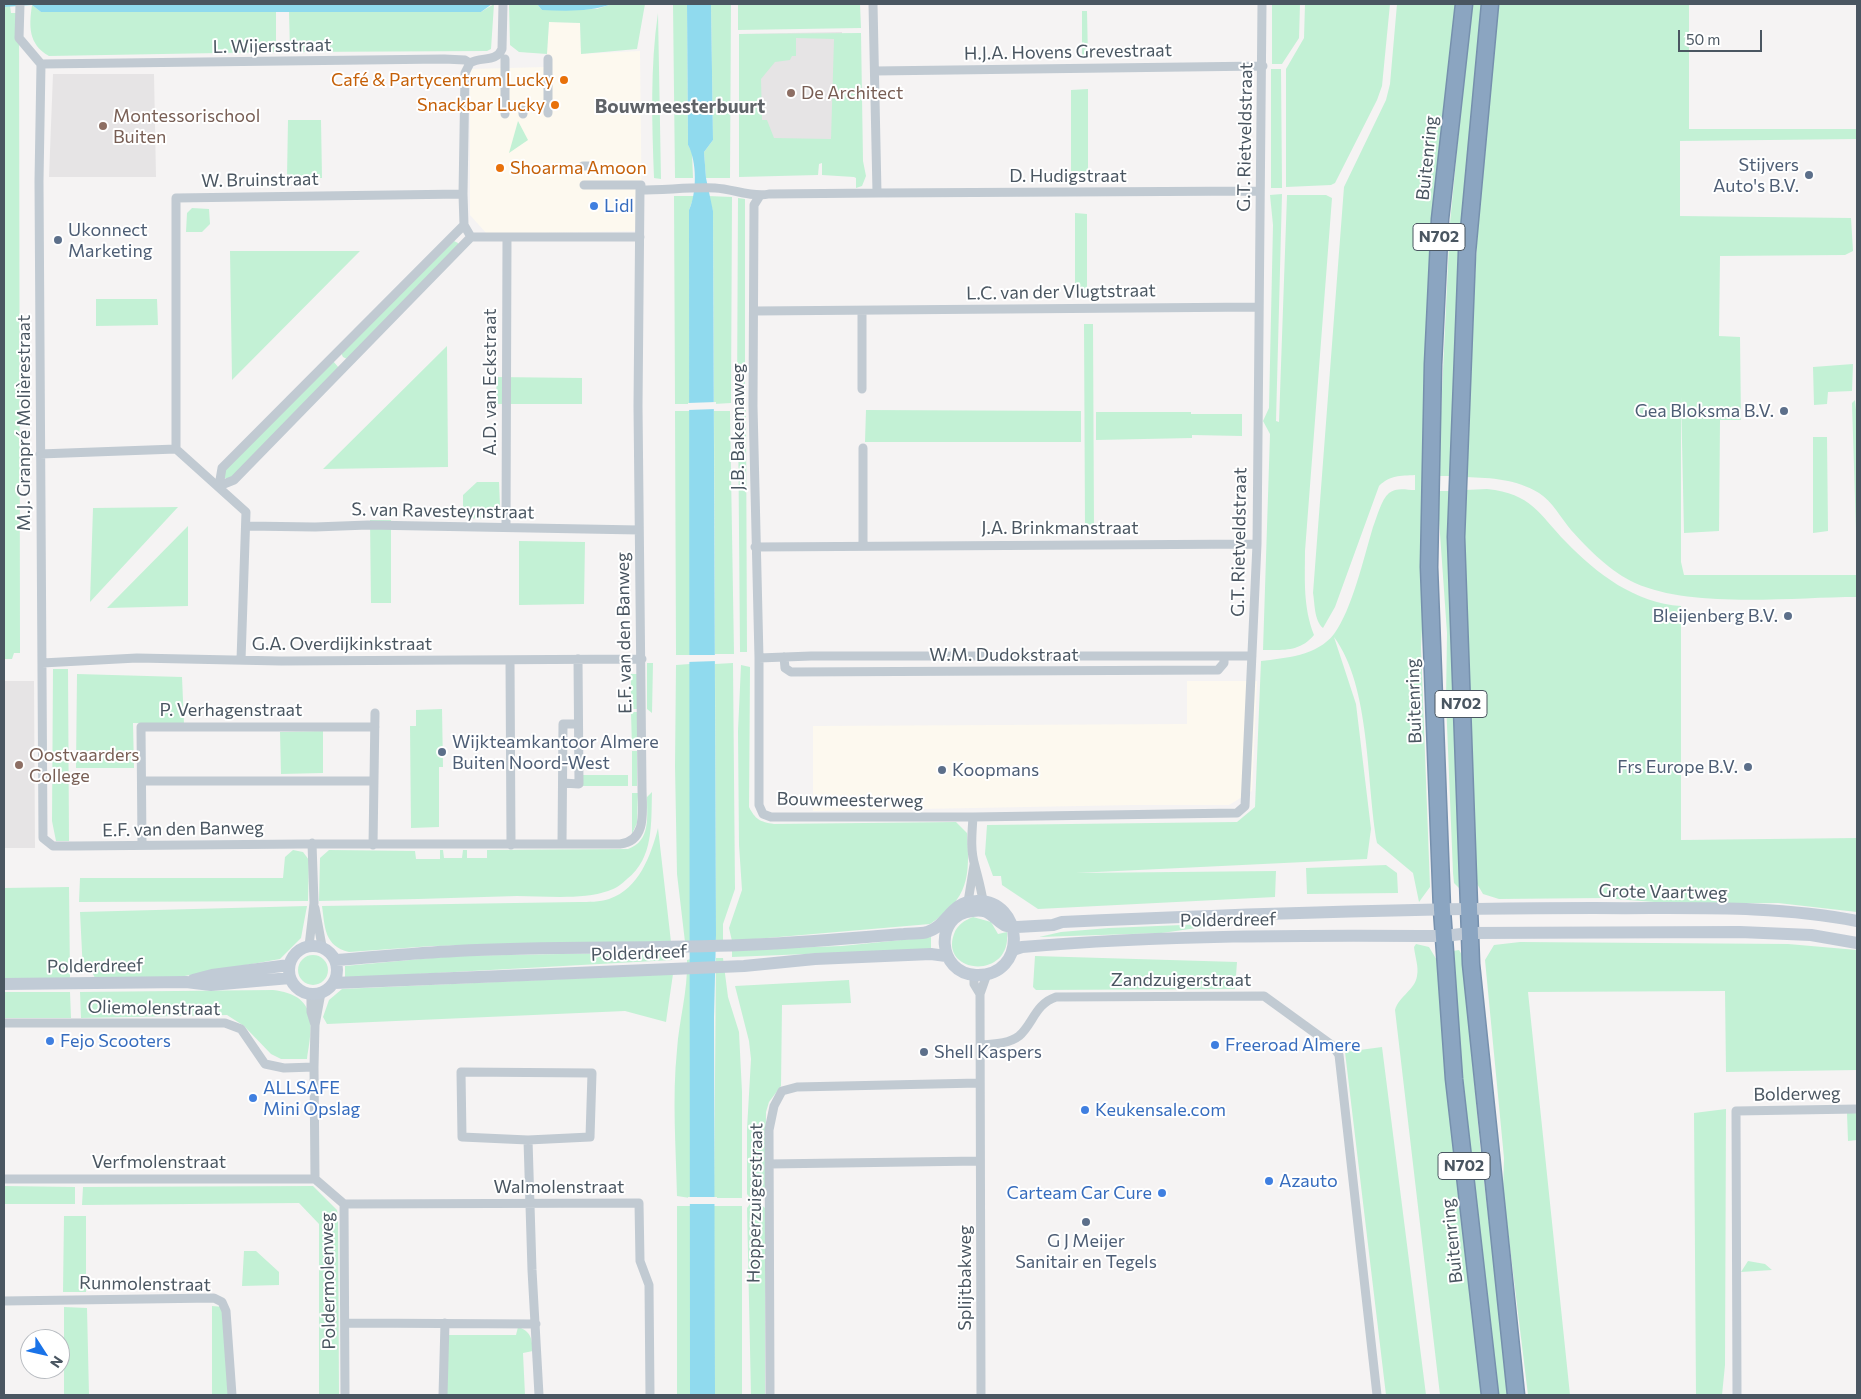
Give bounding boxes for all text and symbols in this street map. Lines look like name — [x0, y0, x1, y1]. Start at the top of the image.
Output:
scale bar — [1681, 20, 1765, 52]
text: 50 m — [1686, 30, 1720, 48]
street label: L. Wijersstraat — [212, 34, 332, 58]
street label: H.J.A. Hovens Grevestraat — [964, 39, 1172, 65]
street label: G.T. Rietveldstraat — [1233, 62, 1257, 212]
place label: Café & Partycentrum Lucky — [331, 69, 554, 91]
marker: Café & Partycentrum Lucky — [558, 74, 570, 86]
place label: De Architect — [801, 82, 903, 104]
marker: De Architect — [785, 87, 797, 99]
place label: Snackbar Lucky — [417, 94, 545, 116]
district label: Bouwmeesterbuurt — [595, 96, 765, 118]
marker: Snackbar Lucky — [549, 99, 561, 111]
place label: Montessorischool Buiten — [113, 105, 260, 148]
street label: Buitenring — [1412, 114, 1442, 202]
marker: Montessorischool Buiten — [97, 120, 109, 132]
place label: Stijvers Auto's B.V. — [1713, 154, 1799, 196]
place label: Shoarma Amoon — [510, 157, 647, 179]
marker: Shoarma Amoon — [494, 162, 506, 174]
street label: D. Hudigstraat — [1009, 165, 1127, 187]
street label: W. Bruinstraat — [201, 168, 319, 192]
marker: Stijvers Auto's B.V. — [1803, 169, 1815, 181]
place label: Lidl — [604, 195, 634, 217]
marker: Lidl — [588, 200, 600, 212]
place label: Ukonnect Marketing — [68, 219, 152, 262]
road number: N702 — [1413, 223, 1465, 250]
marker: Ukonnect Marketing — [52, 234, 64, 246]
street label: L.C. van der Vlugtstraat — [966, 280, 1156, 304]
street label: A.D. van Eckstraat — [479, 308, 501, 456]
street label: M.J. Granpré Molièrestraat — [13, 315, 35, 531]
street label: J.B. Bakemaweg — [727, 364, 749, 490]
place label: Gea Bloksma B.V. — [1635, 400, 1774, 422]
marker: Gea Bloksma B.V. — [1778, 405, 1790, 417]
street label: G.T. Rietveldstraat — [1227, 467, 1251, 617]
street label: S. van Ravesteynstraat — [351, 499, 535, 523]
street label: J.A. Brinkmanstraat — [981, 517, 1139, 539]
street label: E.F. van den Banweg — [612, 552, 636, 714]
place label: Bleijenberg B.V. — [1652, 605, 1778, 627]
marker: Bleijenberg B.V. — [1782, 610, 1794, 622]
street label: G.A. Overdijkinkstraat — [252, 633, 432, 655]
street label: W.M. Dudokstraat — [929, 644, 1079, 666]
street label: Buitenring — [1402, 658, 1426, 744]
road number: N702 — [1435, 691, 1487, 718]
street label: P. Verhagenstraat — [160, 699, 302, 721]
place label: Wijkteamkantoor Almere Buiten Noord-West — [452, 731, 659, 774]
place label: Oostvaarders College — [29, 744, 140, 786]
marker: Wijkteamkantoor Almere Buiten Noord-West — [436, 746, 448, 758]
place label: Frs Europe B.V. — [1617, 756, 1738, 778]
marker: Oostvaarders College — [13, 759, 25, 771]
place label: Koopmans — [952, 759, 1039, 781]
marker: Frs Europe B.V. — [1742, 761, 1754, 773]
marker: Koopmans — [936, 764, 948, 776]
street label: Bouwmeesterweg — [776, 788, 924, 812]
street label: E.F. van den Banweg — [102, 817, 264, 841]
street label: Grote Vaartweg — [1598, 880, 1728, 904]
street label: Polderdreef — [1180, 908, 1276, 932]
street label: Polderdreef — [590, 941, 688, 965]
street label: Polderdreef — [47, 954, 143, 978]
street label: Zandzuigerstraat — [1111, 969, 1251, 991]
street label: Oliemolenstraat — [87, 996, 221, 1020]
place label: Fejo Scooters — [60, 1030, 171, 1052]
place label: Freeroad Almere — [1225, 1034, 1360, 1056]
marker: Fejo Scooters — [44, 1035, 56, 1047]
marker: Freeroad Almere — [1209, 1039, 1221, 1051]
place label: Shell Kaspers — [934, 1041, 1042, 1063]
marker: Shell Kaspers — [918, 1046, 930, 1058]
place label: ALLSAFE Mini Opslag — [263, 1077, 360, 1120]
street label: Bolderweg — [1753, 1082, 1841, 1106]
marker: ALLSAFE Mini Opslag — [247, 1092, 259, 1104]
place label: Keukensale.com — [1095, 1099, 1226, 1121]
marker: Keukensale.com — [1079, 1104, 1091, 1116]
street label: Hopperzuigerstraat — [743, 1123, 767, 1283]
street label: Verfmolenstraat — [92, 1151, 226, 1173]
road number: N702 — [1438, 1152, 1490, 1180]
place label: Azauto — [1279, 1170, 1338, 1192]
marker: Azauto — [1263, 1175, 1275, 1187]
street label: Walmolenstraat — [494, 1176, 624, 1198]
place label: Carteam Car Cure — [1007, 1182, 1152, 1204]
marker: Carteam Car Cure — [1156, 1187, 1168, 1199]
street label: Buitenring — [1437, 1197, 1467, 1285]
street label: Poldermolenweg — [316, 1212, 340, 1350]
marker: G J Meijer Sanitair en Tegels — [1080, 1216, 1092, 1228]
street label: Splijtbakweg — [954, 1225, 976, 1331]
place label: G J Meijer Sanitair en Tegels — [1015, 1230, 1157, 1272]
street label: Runmolenstraat — [79, 1272, 211, 1296]
north arrow — [20, 1329, 70, 1379]
text: N — [47, 1353, 67, 1371]

